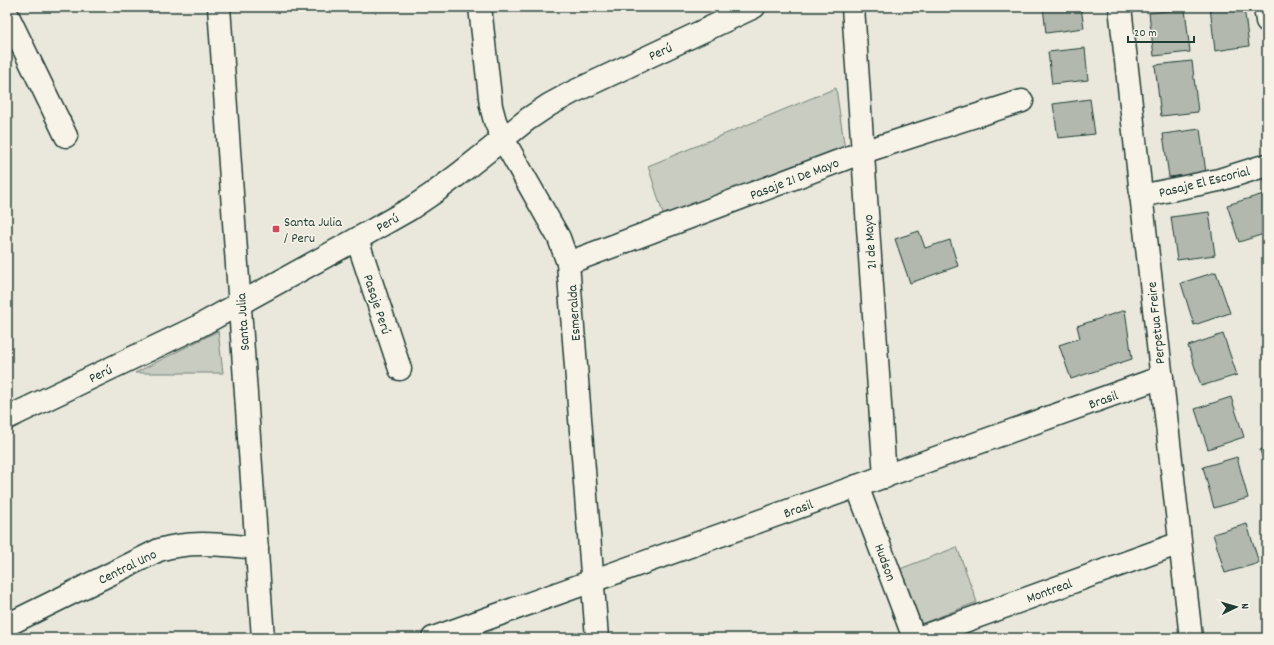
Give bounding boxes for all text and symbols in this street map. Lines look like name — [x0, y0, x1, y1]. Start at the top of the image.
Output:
scale bar — [1128, 18, 1194, 44]
text: 20 m — [1134, 25, 1157, 42]
street label: Perú — [646, 39, 676, 67]
street label: Pasaje 21 De Mayo — [747, 154, 842, 206]
street label: Pasaje El Escorial — [1157, 162, 1253, 204]
street label: Perú — [373, 209, 403, 238]
place label: Santa Julia / Peru — [284, 213, 342, 249]
street label: 21 de Mayo — [859, 214, 883, 270]
marker: Santa Julia / Peru — [271, 224, 281, 234]
street label: Pasaje Perú — [357, 272, 395, 337]
street label: Perpetua Freire — [1143, 281, 1171, 365]
street label: Esmeralda — [563, 284, 587, 342]
street label: Santa Julia — [232, 292, 256, 351]
street label: Perú — [86, 361, 116, 389]
street label: Brasil — [1086, 386, 1122, 415]
street label: Brasil — [781, 495, 817, 524]
street label: Hudson — [868, 541, 900, 584]
street label: Central Uno — [95, 545, 160, 590]
street label: Montreal — [1024, 574, 1076, 609]
north arrow — [1216, 587, 1256, 627]
text: N — [1236, 603, 1252, 610]

